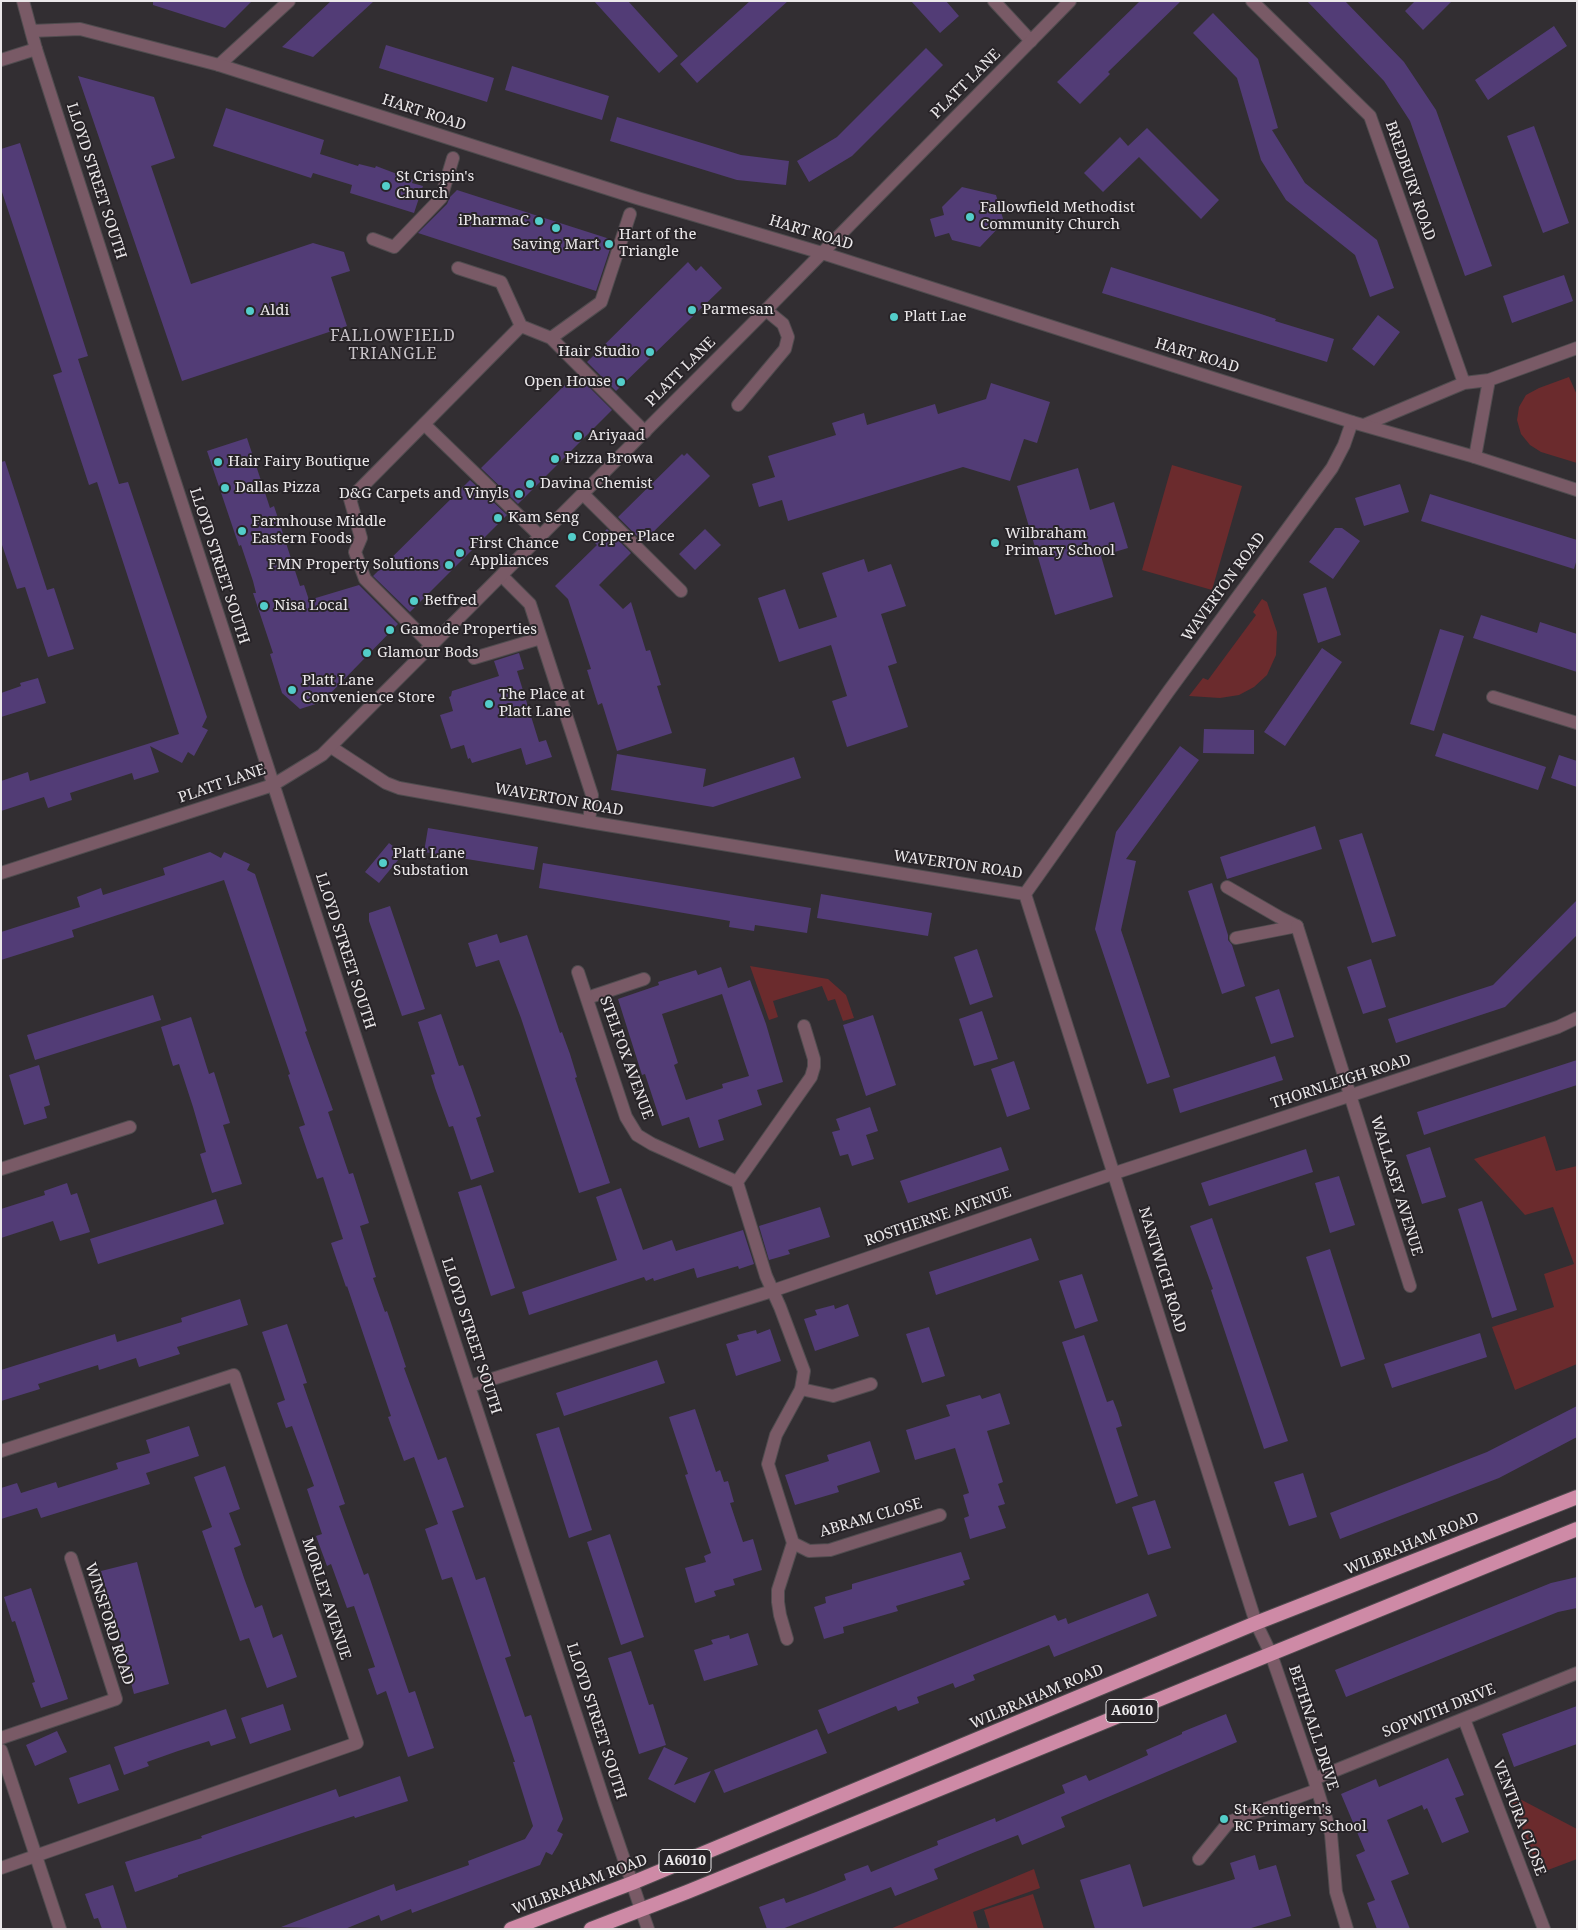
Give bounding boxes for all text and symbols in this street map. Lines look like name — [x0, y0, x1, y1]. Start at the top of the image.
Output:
street label: PLATT LANE — [927, 45, 1005, 123]
street label: HART ROAD — [380, 91, 468, 135]
street label: LLOYD STREET SOUTH — [62, 101, 130, 261]
street label: BREDBURY ROAD — [1381, 119, 1439, 243]
place label: St Crispin's Church — [396, 168, 474, 203]
marker: St Crispin's Church — [380, 180, 392, 192]
place label: Fallowfield Methodist Community Church — [980, 199, 1135, 234]
marker: Fallowfield Methodist Community Church — [964, 211, 976, 223]
place label: iPharmaC — [458, 212, 529, 230]
street label: HART ROAD — [767, 212, 855, 254]
marker: iPharmaC — [533, 215, 545, 227]
marker: Saving Mart — [550, 222, 562, 234]
place label: Hart of the Triangle — [619, 226, 697, 261]
place label: Saving Mart — [513, 236, 599, 254]
marker: Hart of the Triangle — [603, 238, 615, 250]
place label: Parmesan — [702, 301, 774, 319]
place label: Aldi — [260, 302, 289, 320]
marker: Parmesan — [686, 304, 698, 316]
marker: Aldi — [244, 305, 256, 317]
place label: Platt Lae — [904, 308, 966, 326]
marker: Platt Lae — [888, 311, 900, 323]
district label: FALLOWFIELD TRIANGLE — [329, 326, 457, 364]
street label: PLATT LANE — [642, 333, 720, 411]
street label: HART ROAD — [1153, 335, 1241, 377]
place label: Hair Studio — [558, 343, 640, 361]
marker: Hair Studio — [644, 346, 656, 358]
place label: Open House — [524, 373, 611, 391]
marker: Open House — [615, 376, 627, 388]
place label: Ariyaad — [588, 427, 645, 445]
marker: Ariyaad — [572, 430, 584, 442]
place label: Pizza Browa — [565, 450, 653, 468]
place label: Hair Fairy Boutique — [228, 453, 370, 471]
marker: Pizza Browa — [549, 453, 561, 465]
marker: Hair Fairy Boutique — [212, 456, 224, 468]
place label: Davina Chemist — [540, 475, 653, 493]
marker: Davina Chemist — [524, 478, 536, 490]
place label: Dallas Pizza — [235, 479, 320, 497]
marker: Dallas Pizza — [219, 482, 231, 494]
place label: D&G Carpets and Vinyls — [339, 485, 509, 503]
street label: LLOYD STREET SOUTH — [185, 486, 253, 646]
marker: D&G Carpets and Vinyls — [513, 488, 525, 500]
place label: Kam Seng — [508, 509, 579, 527]
marker: Kam Seng — [492, 512, 504, 524]
place label: Farmhouse Middle Eastern Foods — [252, 513, 386, 548]
marker: Farmhouse Middle Eastern Foods — [236, 525, 248, 537]
place label: Wilbraham Primary School — [1005, 525, 1115, 560]
place label: Copper Place — [582, 528, 675, 546]
street label: WAVERTON ROAD — [1178, 529, 1270, 645]
marker: Copper Place — [566, 531, 578, 543]
place label: First Chance Appliances — [470, 535, 559, 570]
marker: Wilbraham Primary School — [989, 537, 1001, 549]
marker: First Chance Appliances — [454, 547, 466, 559]
place label: FMN Property Solutions — [268, 556, 439, 574]
marker: FMN Property Solutions — [443, 559, 455, 571]
place label: Betfred — [424, 592, 477, 610]
marker: Betfred — [408, 595, 420, 607]
place label: Nisa Local — [274, 597, 348, 615]
marker: Nisa Local — [258, 600, 270, 612]
place label: Gamode Properties — [400, 621, 537, 639]
marker: Gamode Properties — [384, 624, 396, 636]
place label: Glamour Bods — [377, 644, 479, 662]
marker: Glamour Bods — [361, 647, 373, 659]
place label: Platt Lane Convenience Store — [302, 672, 435, 707]
marker: Platt Lane Convenience Store — [286, 684, 298, 696]
place label: The Place at Platt Lane — [499, 686, 585, 721]
marker: The Place at Platt Lane — [483, 698, 495, 710]
street label: PLATT LANE — [176, 761, 268, 807]
street label: WAVERTON ROAD — [493, 780, 625, 820]
place label: Platt Lane Substation — [393, 845, 469, 880]
street label: WAVERTON ROAD — [892, 847, 1024, 883]
marker: Platt Lane Substation — [377, 857, 389, 869]
street label: LLOYD STREET SOUTH — [311, 871, 379, 1031]
street label: STELFOX AVENUE — [595, 994, 657, 1122]
street label: THORNLEIGH ROAD — [1269, 1051, 1413, 1113]
street label: WALLASEY AVENUE — [1366, 1114, 1426, 1258]
street label: ROSTHERNE AVENUE — [862, 1183, 1014, 1251]
street label: NANTWICH ROAD — [1134, 1205, 1190, 1335]
street label: LLOYD STREET SOUTH — [437, 1256, 505, 1416]
street label: ABRAM CLOSE — [818, 1495, 924, 1541]
street label: WILBRAHAM ROAD — [1342, 1509, 1482, 1579]
street label: MORLEY AVENUE — [298, 1536, 354, 1662]
street label: WINSFORD ROAD — [81, 1561, 137, 1687]
street label: LLOYD STREET SOUTH — [562, 1641, 630, 1801]
street label: WILBRAHAM ROAD — [968, 1661, 1106, 1733]
street label: BETHNALL DRIVE — [1284, 1663, 1342, 1793]
street label: SOPWITH DRIVE — [1380, 1680, 1498, 1742]
road number: A6010 — [1106, 1700, 1158, 1722]
street label: VENTURA CLOSE — [1489, 1758, 1549, 1878]
place label: St Kentigern's RC Primary School — [1234, 1801, 1367, 1836]
marker: St Kentigern's RC Primary School — [1218, 1813, 1230, 1825]
road number: A6010 — [659, 1850, 711, 1872]
street label: WILBRAHAM ROAD — [510, 1851, 650, 1919]

